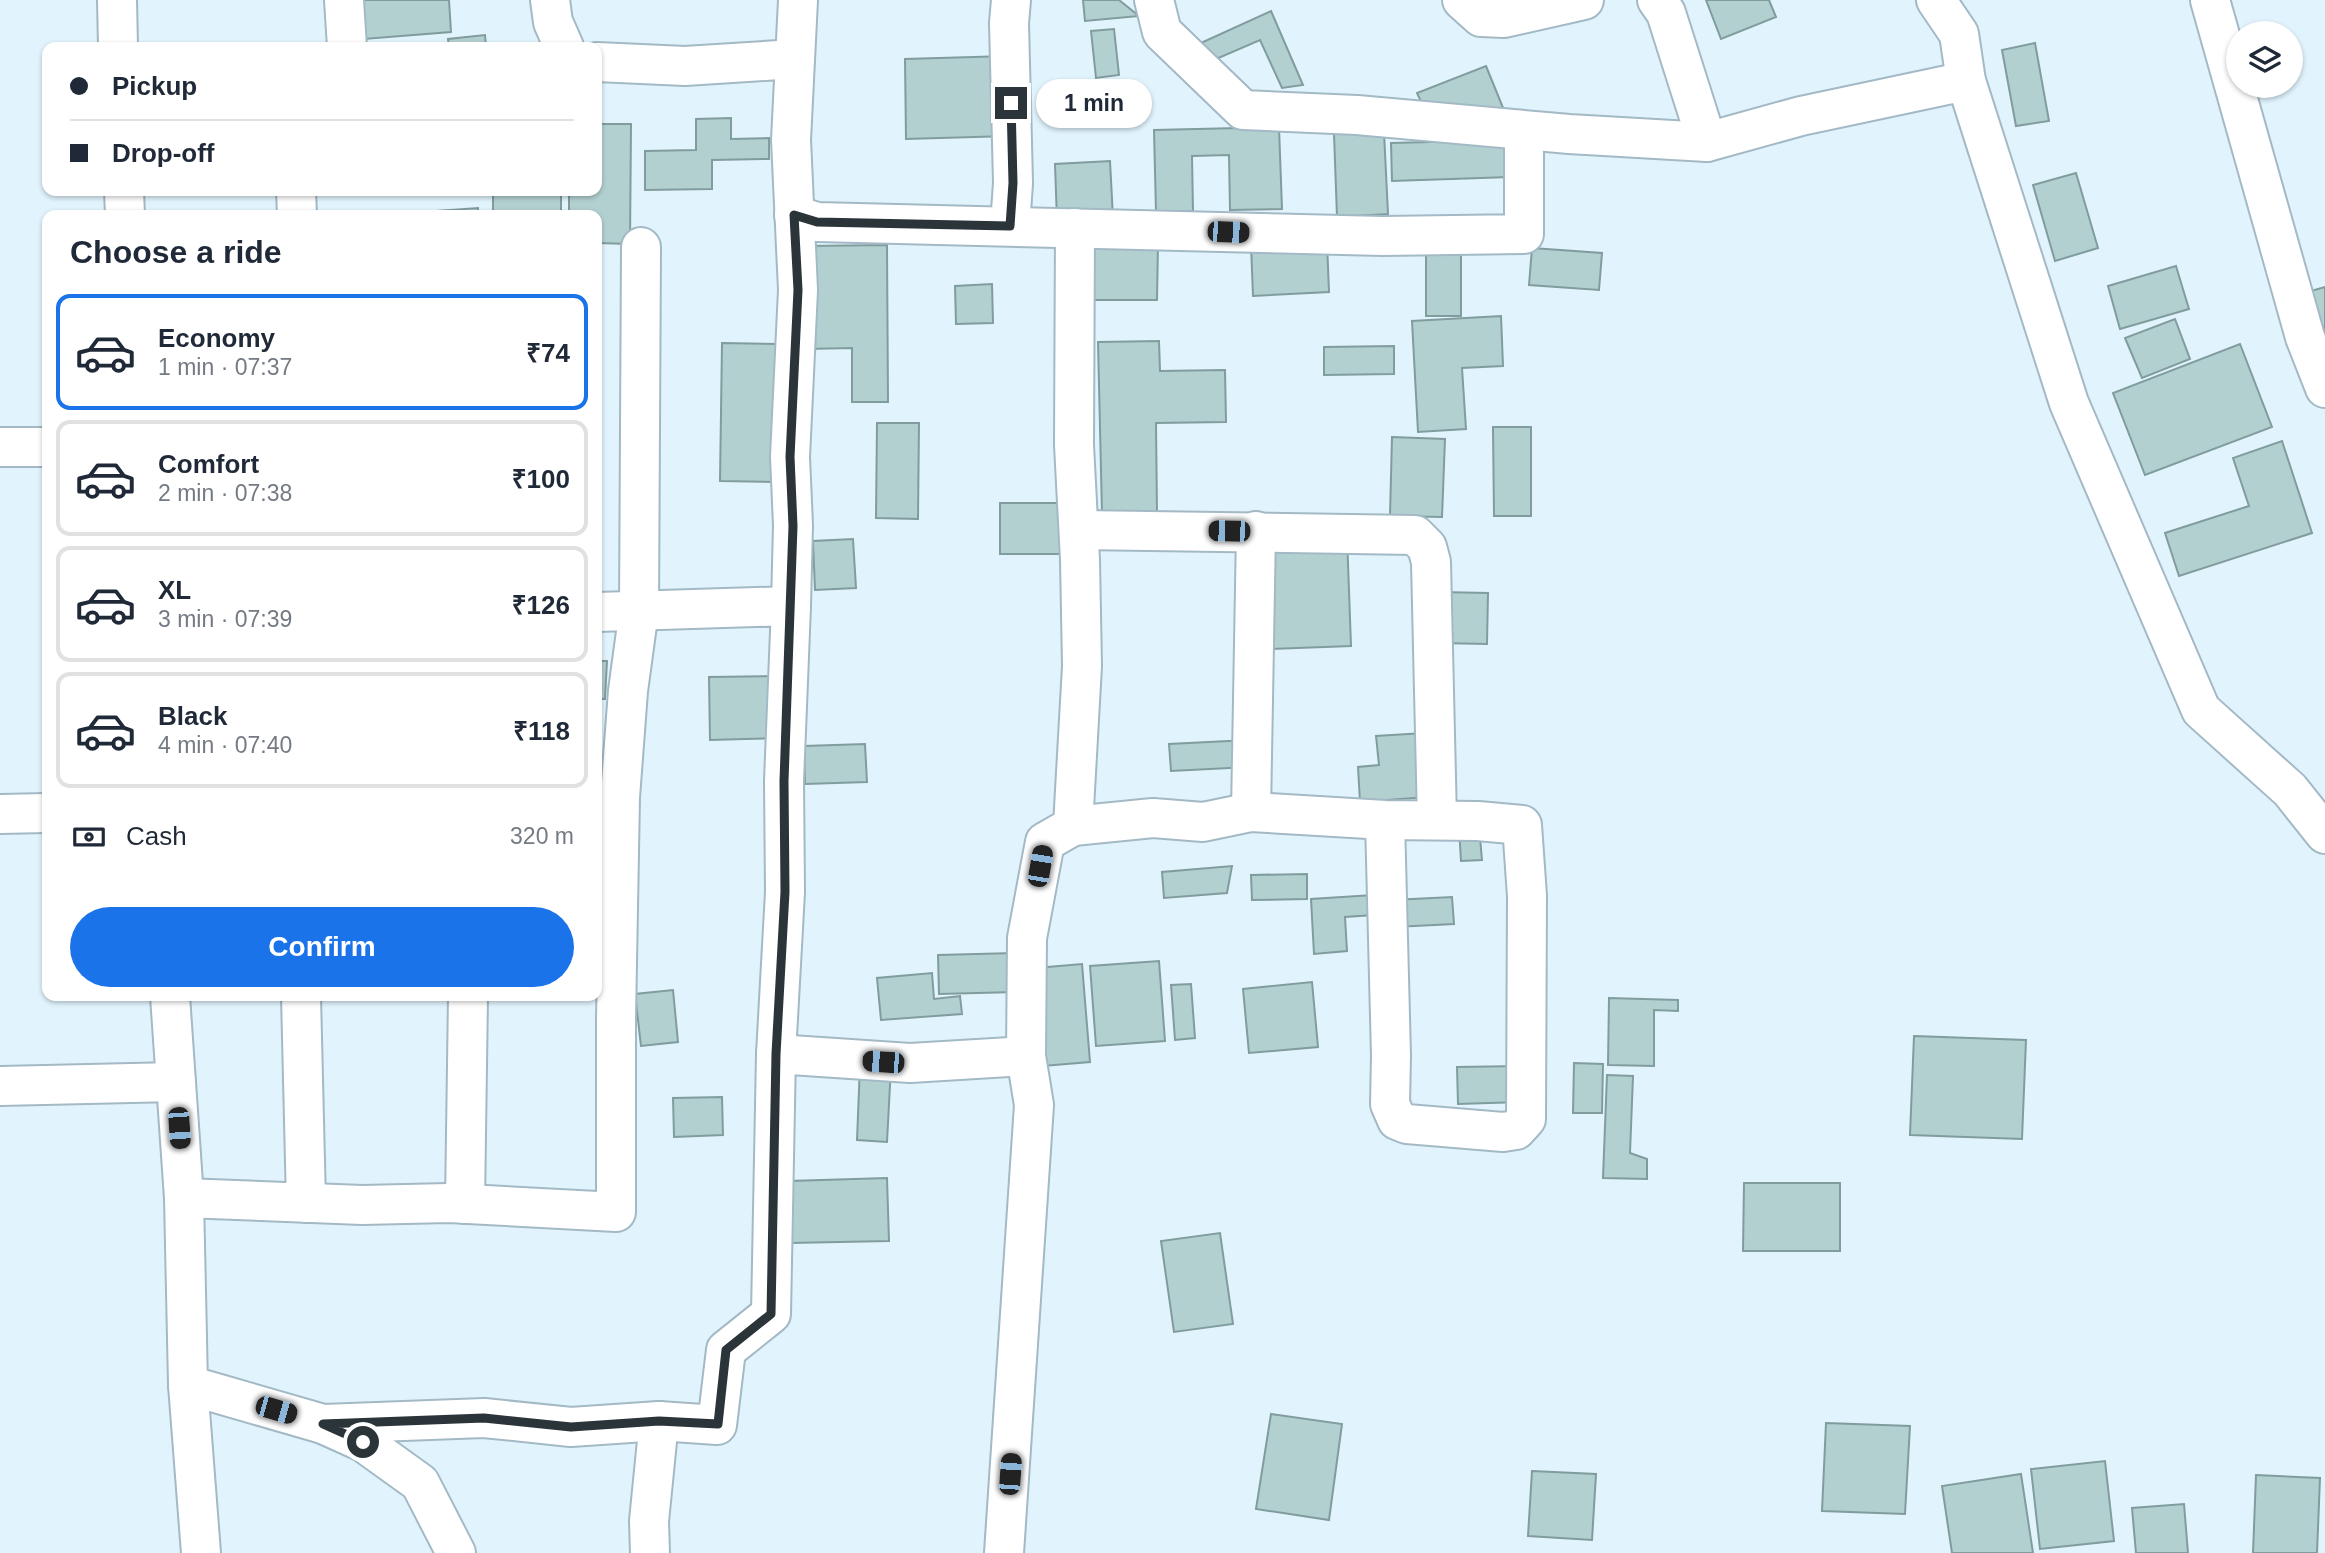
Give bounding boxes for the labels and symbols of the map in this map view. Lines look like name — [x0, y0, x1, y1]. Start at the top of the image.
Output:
callout: 1 min — [1036, 78, 1151, 128]
route end — [995, 87, 1027, 119]
car — [1207, 221, 1250, 243]
car — [1208, 520, 1251, 542]
car — [1027, 843, 1054, 889]
car — [862, 1050, 905, 1074]
car — [168, 1106, 191, 1150]
car — [253, 1394, 300, 1426]
route start — [347, 1426, 379, 1458]
car — [999, 1452, 1022, 1496]

